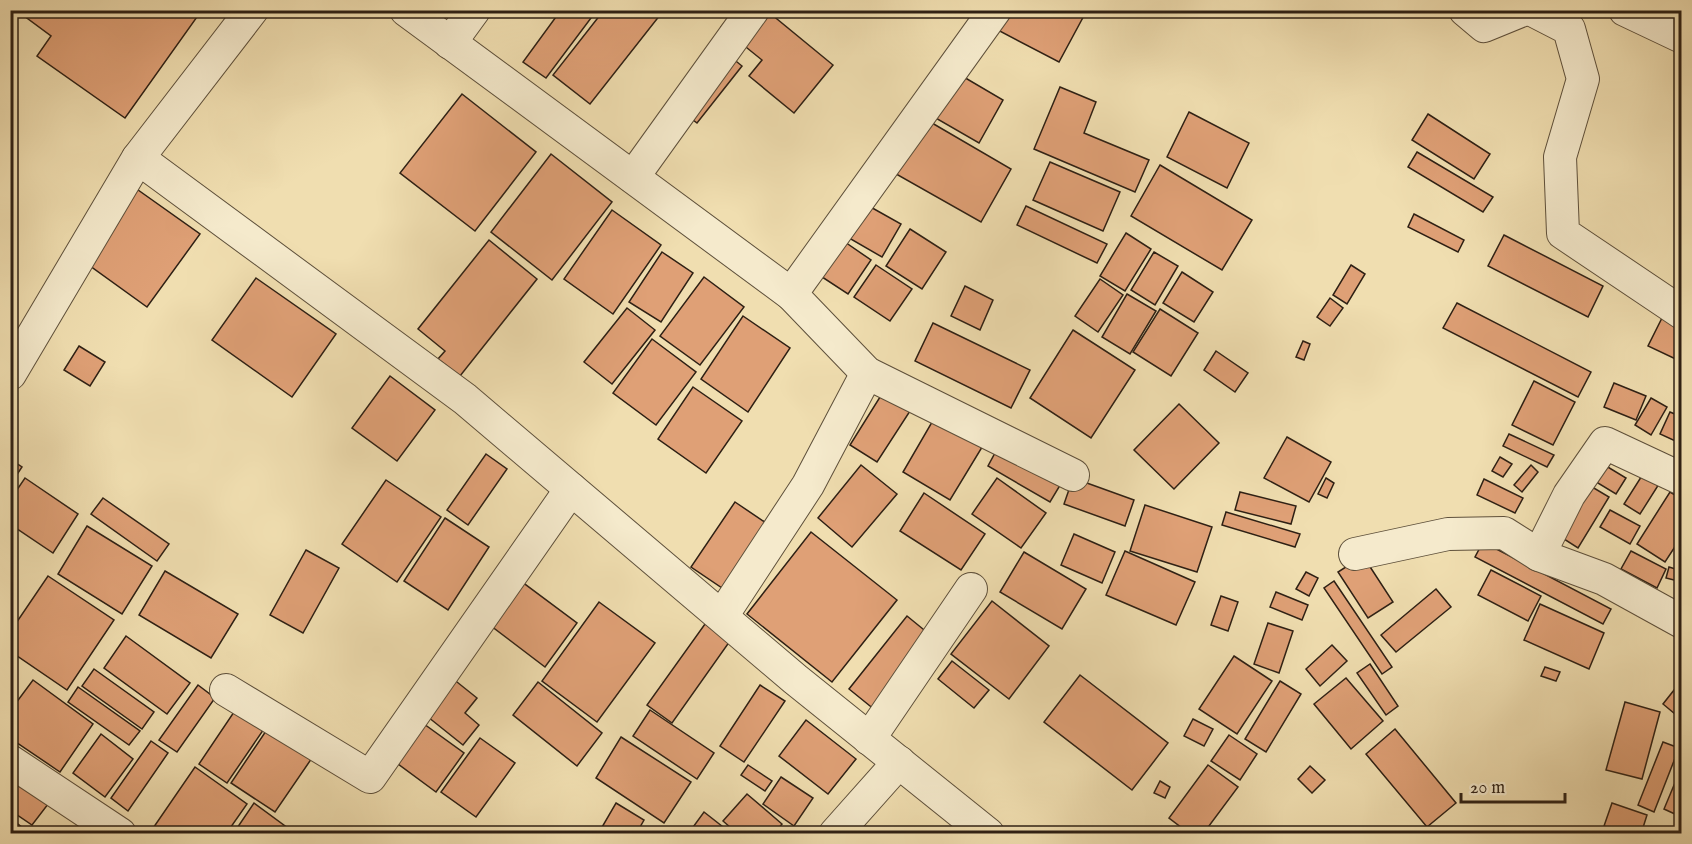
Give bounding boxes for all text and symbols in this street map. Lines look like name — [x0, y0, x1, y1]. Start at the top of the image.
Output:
scale bar — [1461, 766, 1564, 804]
text: 20 m — [1470, 777, 1505, 800]

